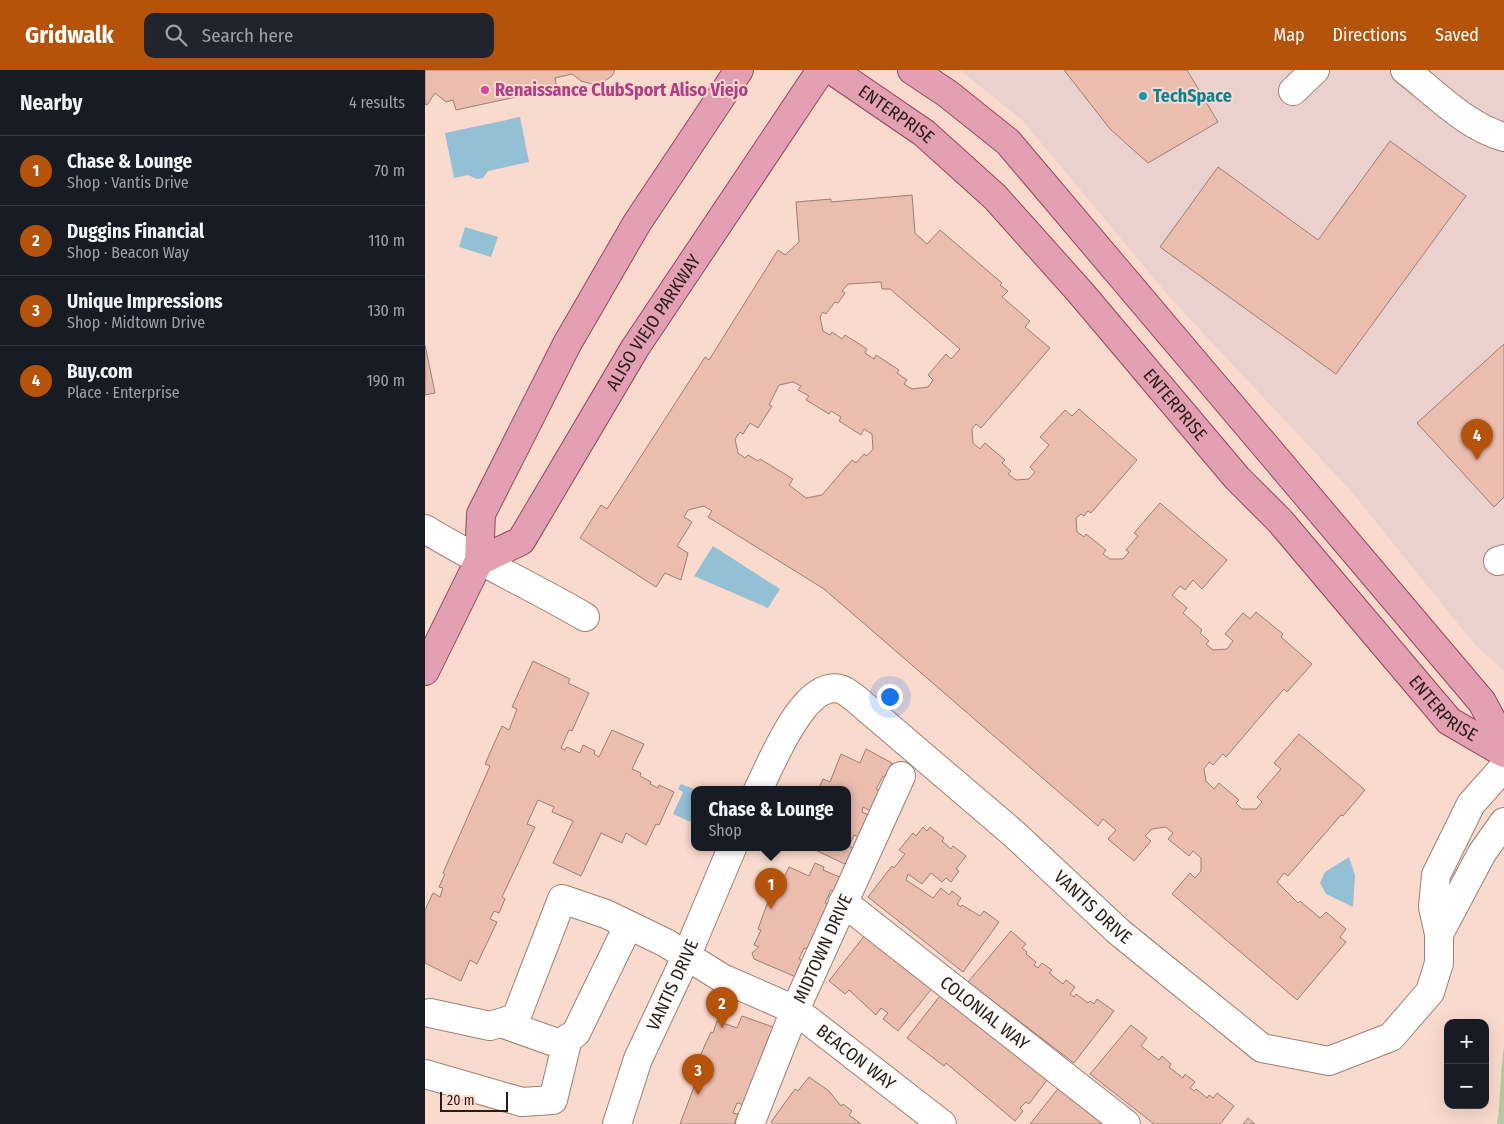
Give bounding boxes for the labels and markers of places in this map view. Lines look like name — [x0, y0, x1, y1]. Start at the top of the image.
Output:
place label: Renaissance ClubSport Aliso Viejo — [495, 79, 748, 101]
marker: Renaissance ClubSport Aliso Viejo — [479, 84, 491, 96]
place label: TechSpace — [1153, 85, 1232, 107]
marker: TechSpace — [1137, 90, 1149, 102]
pin: 4 — [1461, 419, 1493, 460]
pin: 1 — [755, 868, 787, 909]
pin: 2 — [706, 987, 738, 1028]
pin: 3 — [682, 1054, 714, 1095]

